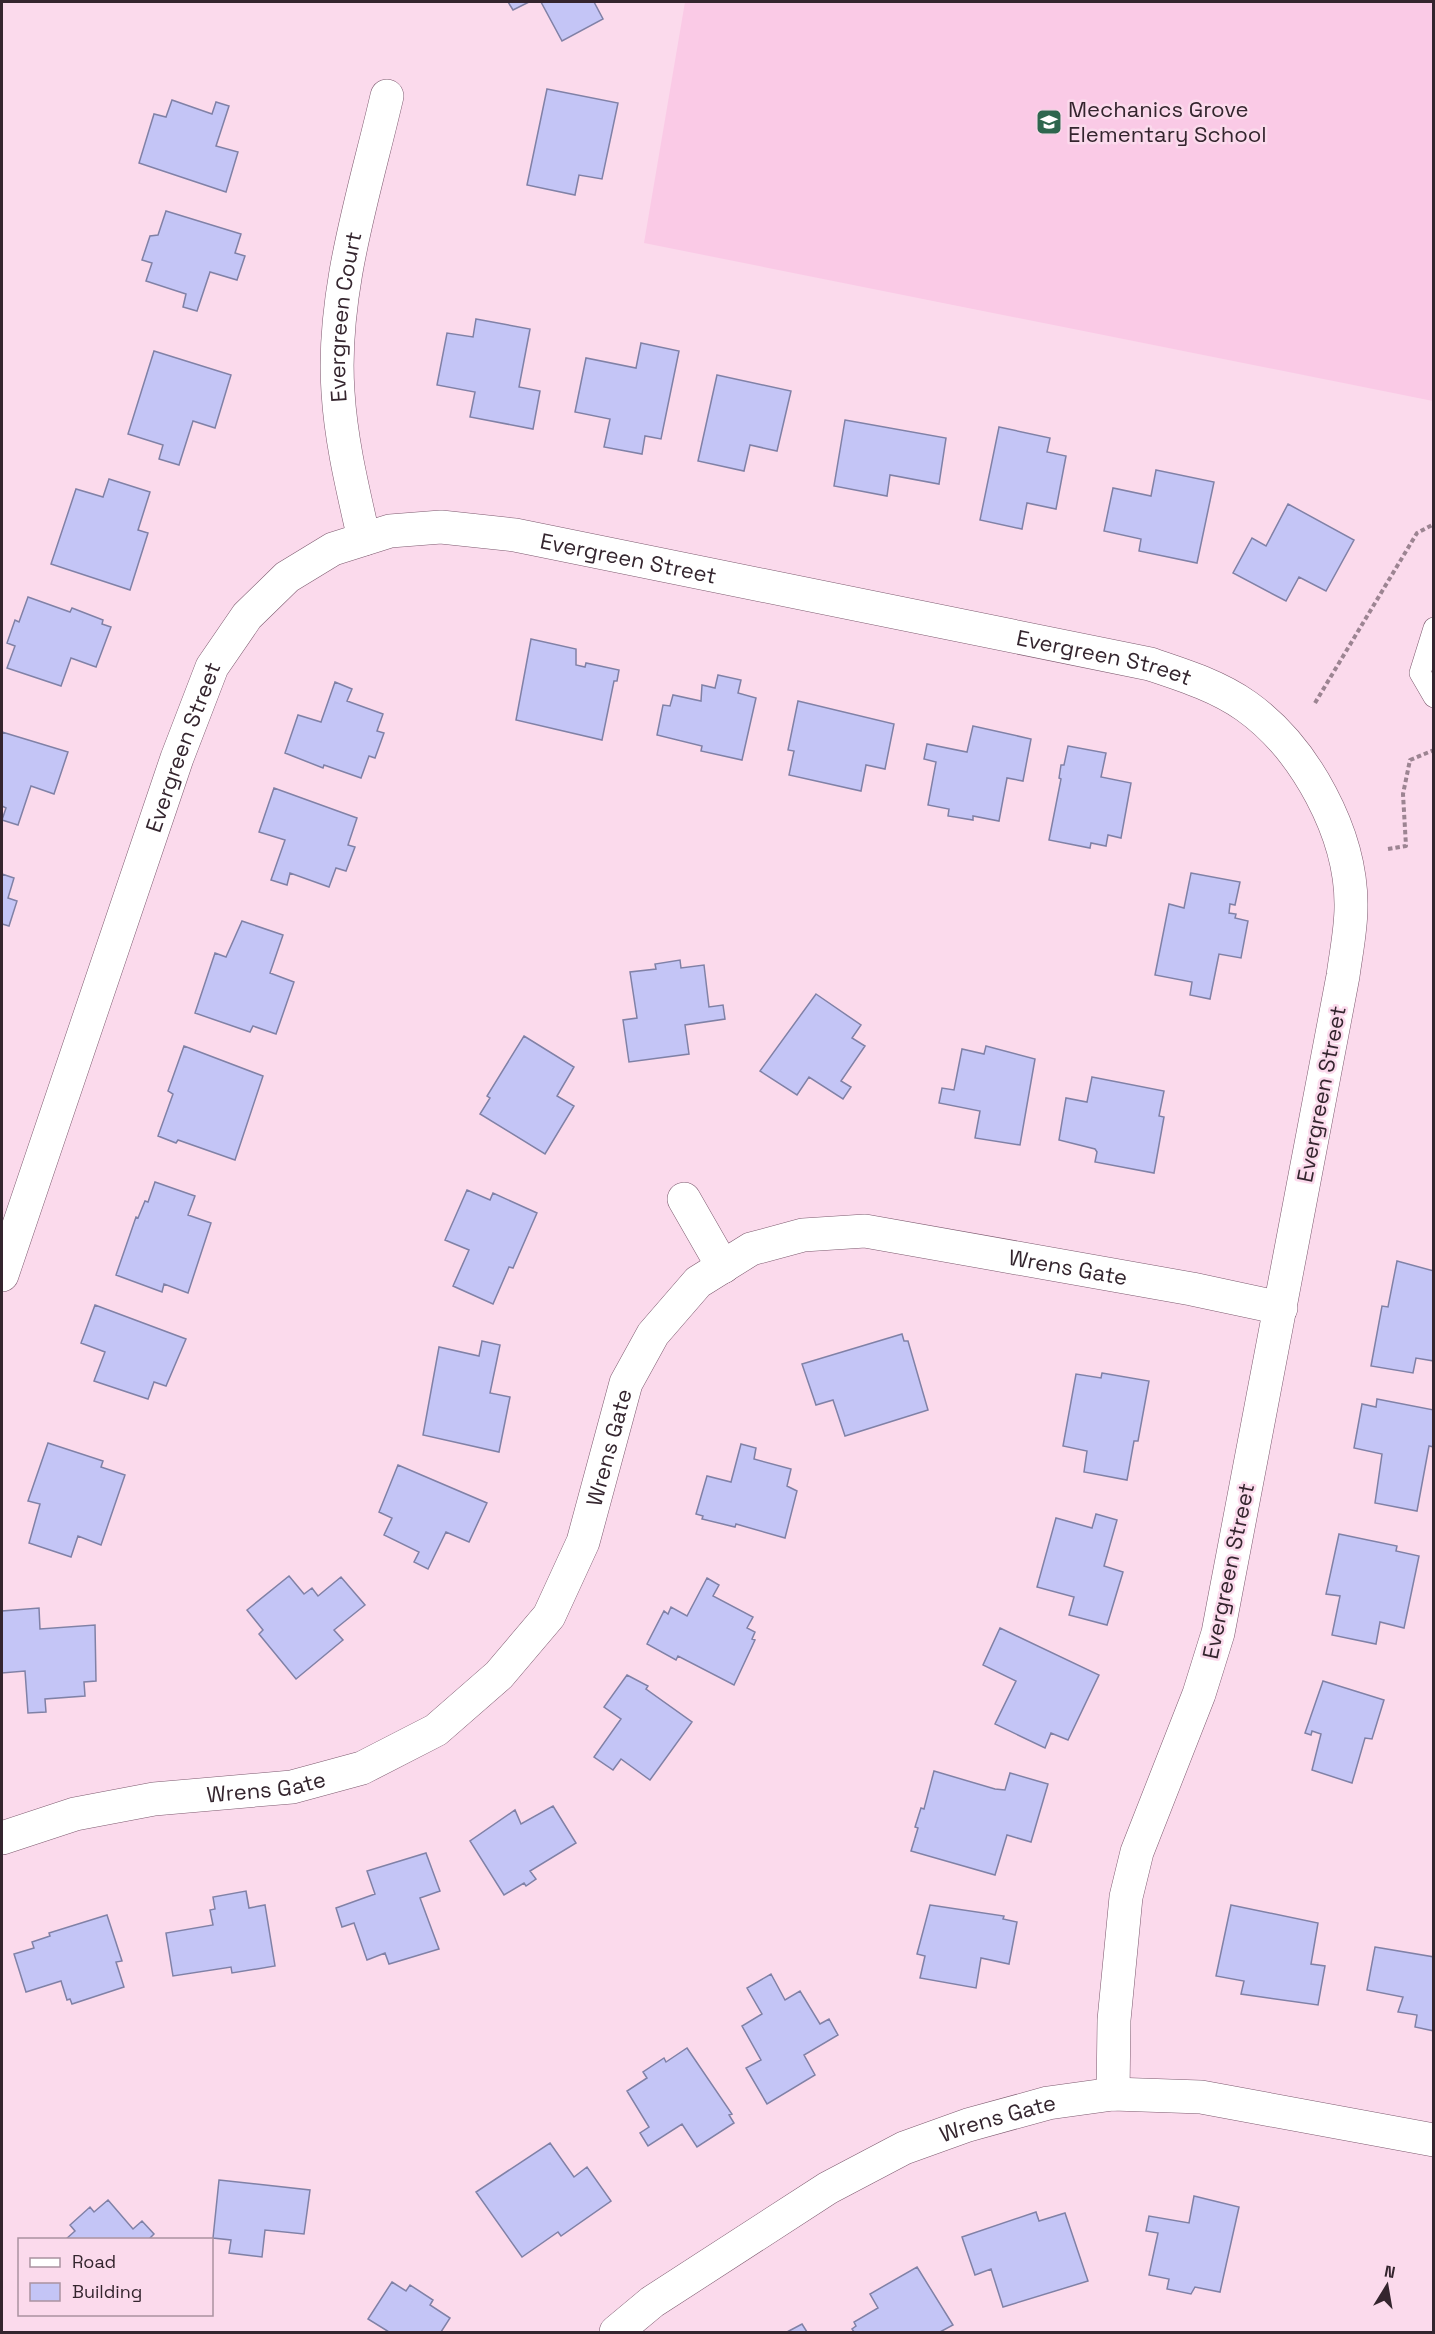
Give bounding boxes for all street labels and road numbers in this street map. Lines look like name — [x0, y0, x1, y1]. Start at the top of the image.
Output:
street label: Evergreen Court — [323, 229, 368, 403]
street label: Evergreen Street — [538, 526, 719, 590]
street label: Evergreen Street — [1014, 623, 1196, 691]
street label: Evergreen Street — [139, 658, 227, 836]
street label: Evergreen Street — [1290, 1003, 1352, 1185]
street label: Wrens Gate — [1006, 1243, 1130, 1291]
street label: Wrens Gate — [579, 1386, 638, 1509]
street label: Evergreen Street — [1196, 1480, 1260, 1662]
street label: Wrens Gate — [205, 1765, 329, 1808]
street label: Wrens Gate — [935, 2088, 1058, 2148]

